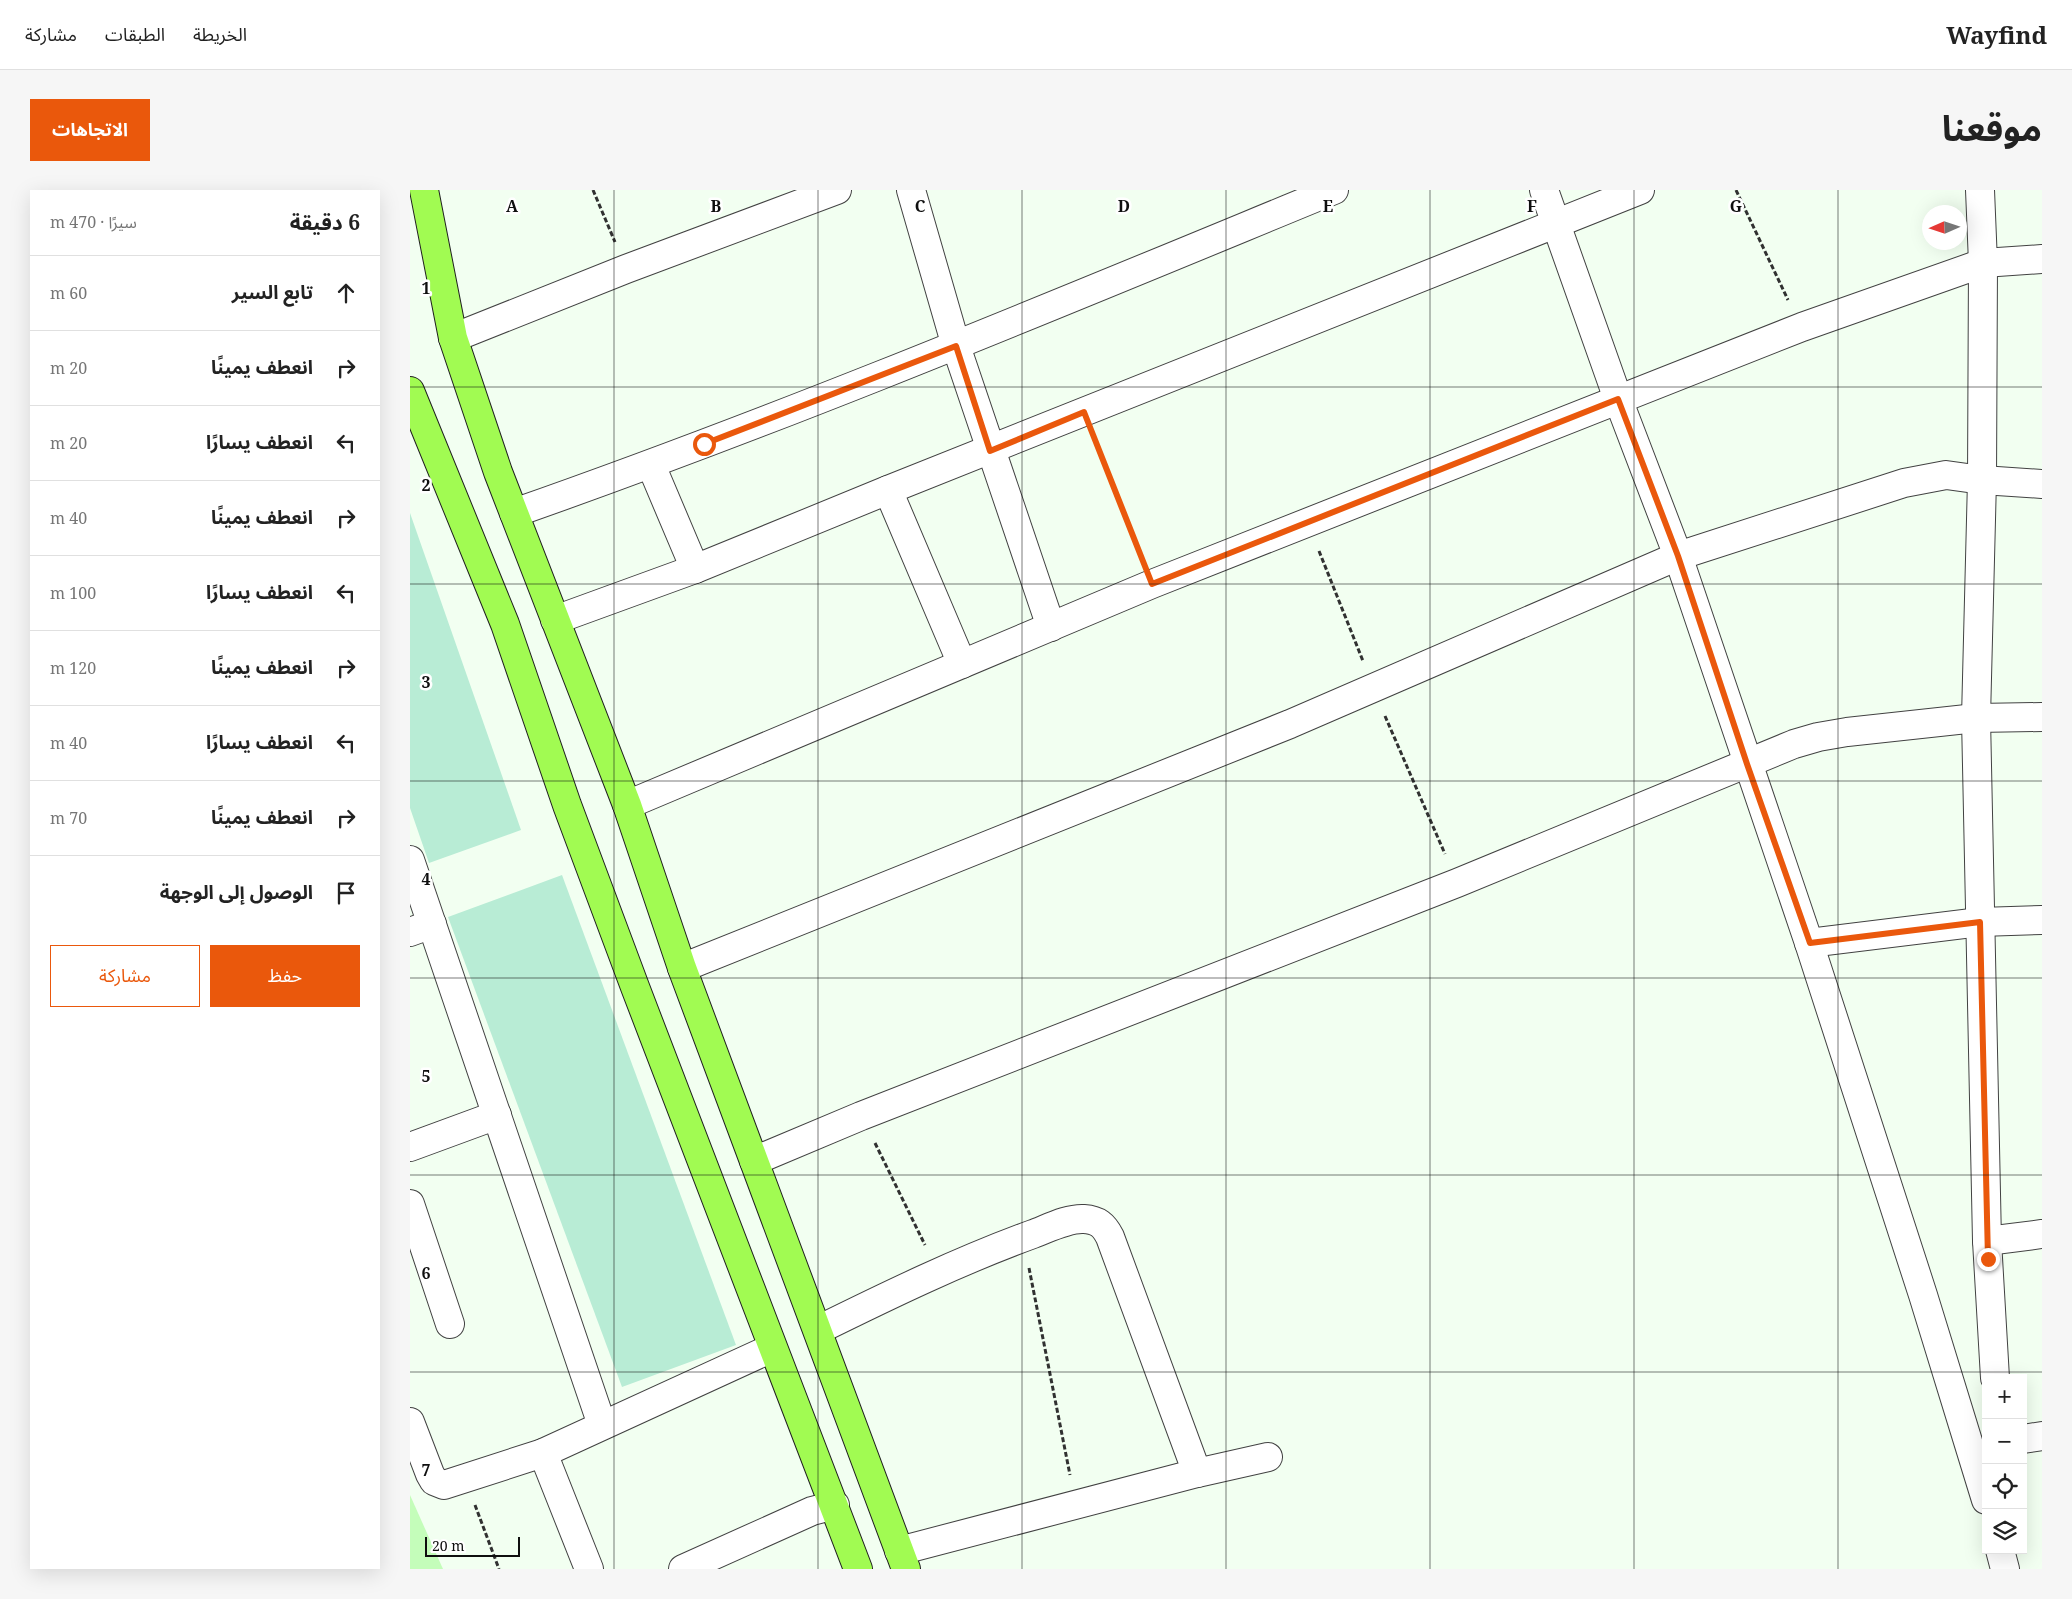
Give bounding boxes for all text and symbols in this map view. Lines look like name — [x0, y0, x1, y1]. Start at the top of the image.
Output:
text: Wayfind — [1946, 18, 2047, 51]
text: مشاركة — [25, 22, 77, 46]
text: الطبقات — [105, 22, 165, 46]
text: الخريطة — [193, 22, 247, 46]
button: الاتجاهات — [30, 99, 150, 161]
text: موقعنا — [1942, 104, 2042, 151]
text: A — [506, 195, 519, 217]
text: B — [711, 195, 722, 217]
text: C — [915, 195, 926, 217]
text: D — [1118, 195, 1130, 217]
text: E — [1323, 195, 1333, 217]
text: F — [1527, 195, 1537, 217]
text: G — [1730, 195, 1742, 217]
north arrow — [1922, 205, 1967, 250]
text: 6 دقيقة — [290, 208, 360, 236]
text: سيرًا · 470 m — [50, 211, 137, 233]
text: 1 — [421, 277, 431, 299]
text: تابع السير — [232, 279, 313, 305]
icon: ahead — [332, 279, 360, 307]
text: 60 m — [50, 282, 87, 304]
text: انعطف يمينًا — [211, 354, 313, 380]
icon: right — [332, 354, 360, 382]
text: 20 m — [50, 357, 87, 379]
text: انعطف يسارًا — [206, 429, 313, 455]
icon: left — [332, 429, 360, 457]
text: 20 m — [50, 432, 87, 454]
route start — [693, 433, 716, 456]
text: 2 — [421, 474, 431, 496]
text: انعطف يمينًا — [211, 504, 313, 530]
icon: right — [332, 504, 360, 532]
text: 40 m — [50, 507, 87, 529]
text: انعطف يسارًا — [206, 579, 313, 605]
icon: left — [332, 579, 360, 607]
text: 100 m — [50, 582, 96, 604]
text: انعطف يمينًا — [211, 654, 313, 680]
icon: right — [332, 654, 360, 682]
text: 120 m — [50, 657, 96, 679]
text: 3 — [421, 671, 431, 693]
text: انعطف يسارًا — [206, 729, 313, 755]
icon: left — [332, 729, 360, 757]
text: 40 m — [50, 732, 87, 754]
text: انعطف يمينًا — [211, 804, 313, 830]
icon: right — [332, 804, 360, 832]
text: 70 m — [50, 807, 87, 829]
text: 4 — [421, 868, 431, 890]
text: الوصول إلى الوجهة — [160, 879, 313, 905]
icon: arrive — [332, 879, 360, 907]
button: مشاركة — [50, 945, 200, 1007]
button: حفظ — [210, 945, 360, 1007]
text: 5 — [421, 1065, 431, 1087]
route end — [1977, 1248, 2000, 1271]
text: 6 — [421, 1262, 431, 1284]
map controls — [1982, 1374, 2027, 1554]
button: + — [1982, 1374, 2027, 1419]
button: − — [1982, 1419, 2027, 1464]
text: 7 — [421, 1459, 431, 1481]
button: locate — [1982, 1464, 2027, 1509]
button: layers — [1982, 1509, 2027, 1554]
scale bar — [425, 1534, 520, 1557]
text: 20 m — [432, 1536, 465, 1555]

